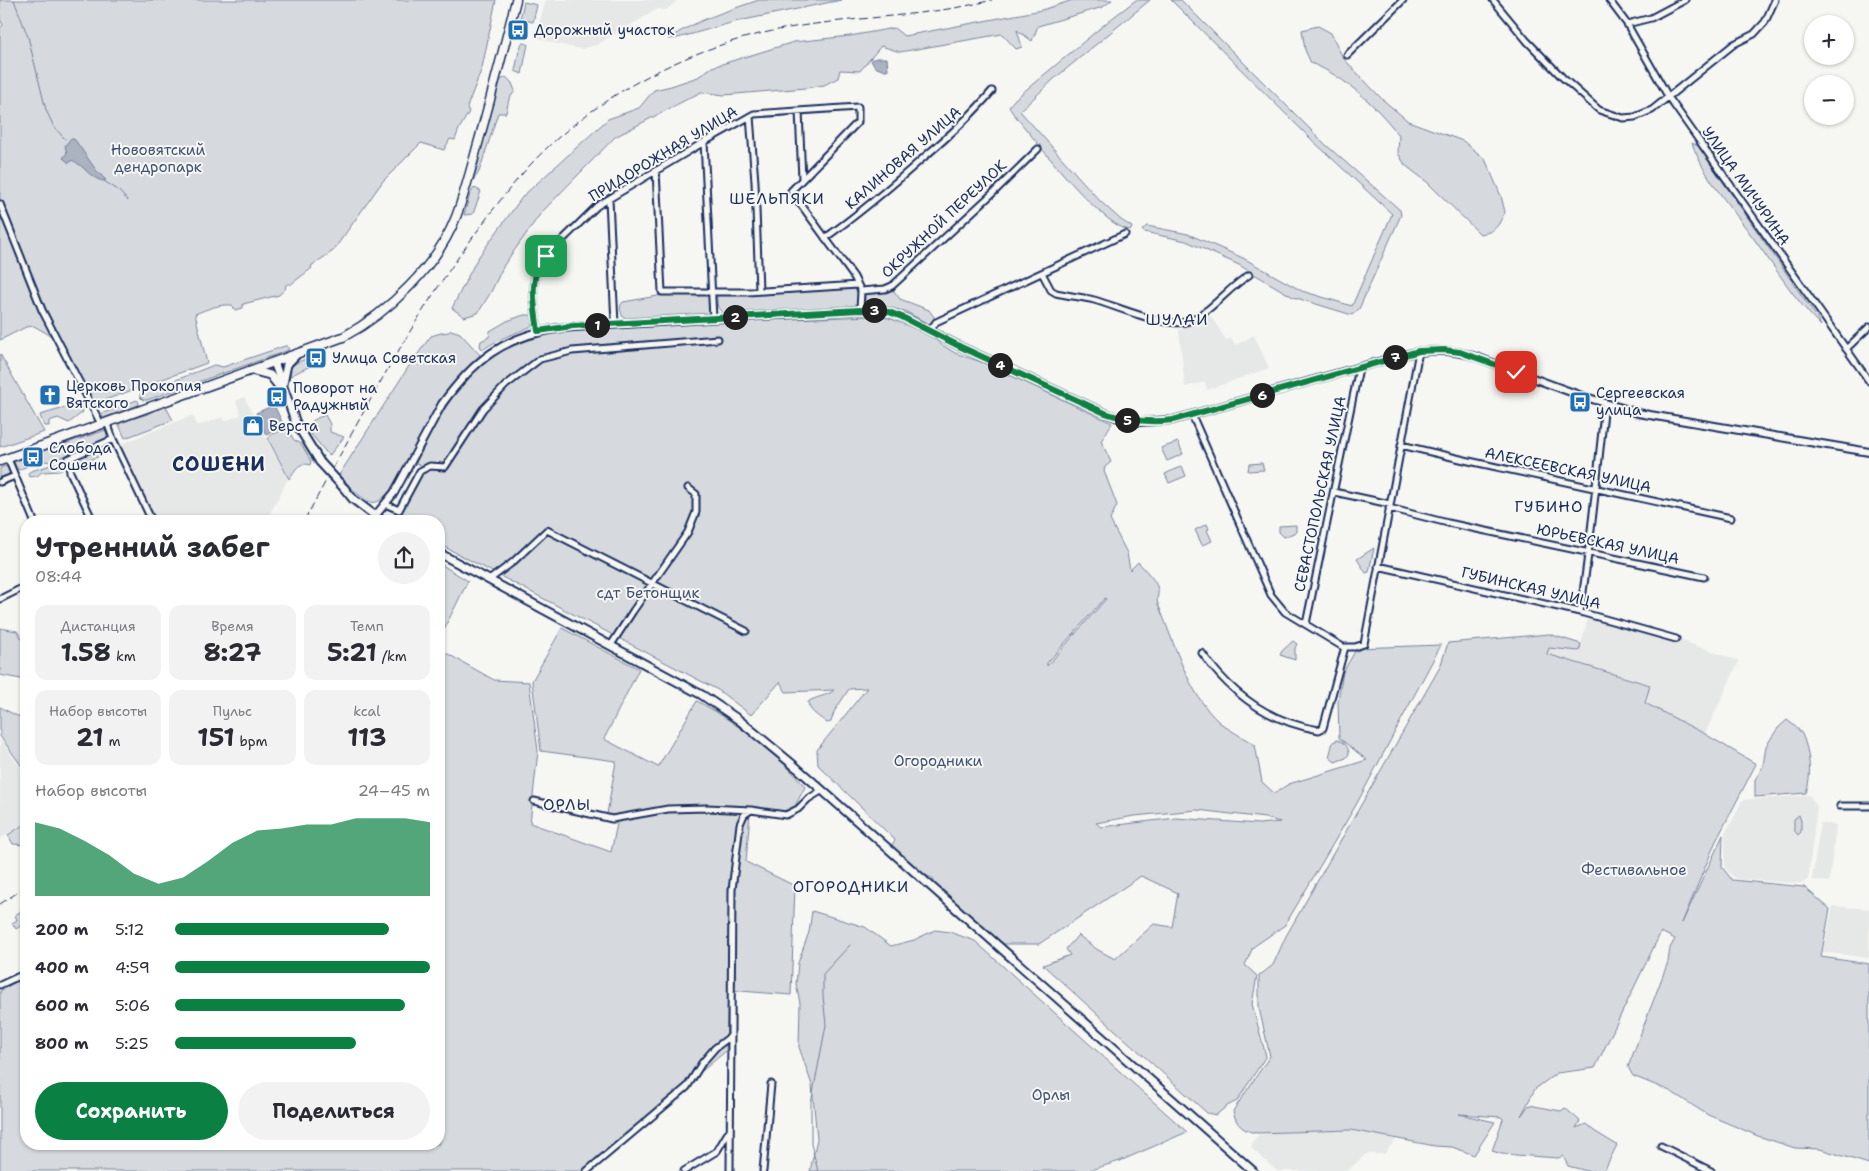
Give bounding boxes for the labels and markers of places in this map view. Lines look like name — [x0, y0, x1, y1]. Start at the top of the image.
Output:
bus stop icon: Дорожный участок — [506, 18, 530, 42]
place label: Дорожный участок — [534, 20, 675, 40]
pin — [525, 235, 567, 277]
pin: 3 — [862, 298, 886, 322]
pin: 2 — [722, 304, 748, 330]
pin: 1 — [584, 312, 610, 338]
pin: 7 — [1382, 344, 1408, 370]
bus stop icon: Улица Советская — [304, 346, 328, 370]
place label: Улица Советская — [332, 348, 456, 368]
pin — [1495, 351, 1537, 393]
pin: 4 — [988, 352, 1012, 378]
place label: Церковь Прокопия Вятского — [66, 376, 202, 413]
place label: Поворот на Радужный — [293, 378, 378, 415]
pin: 6 — [1250, 382, 1274, 408]
church icon: Церковь Прокопия Вятского — [38, 383, 62, 407]
place label: Сергеевская улица — [1596, 383, 1685, 420]
bus stop icon: Поворот на Радужный — [265, 385, 289, 409]
bus stop icon: Сергеевская улица — [1568, 390, 1592, 414]
pin: 5 — [1114, 408, 1140, 432]
shop icon: Верста — [241, 414, 265, 438]
place label: Верста — [269, 416, 319, 436]
place label: Слобода Сошени — [49, 438, 112, 475]
bus stop icon: Слобода Сошени — [21, 445, 45, 469]

